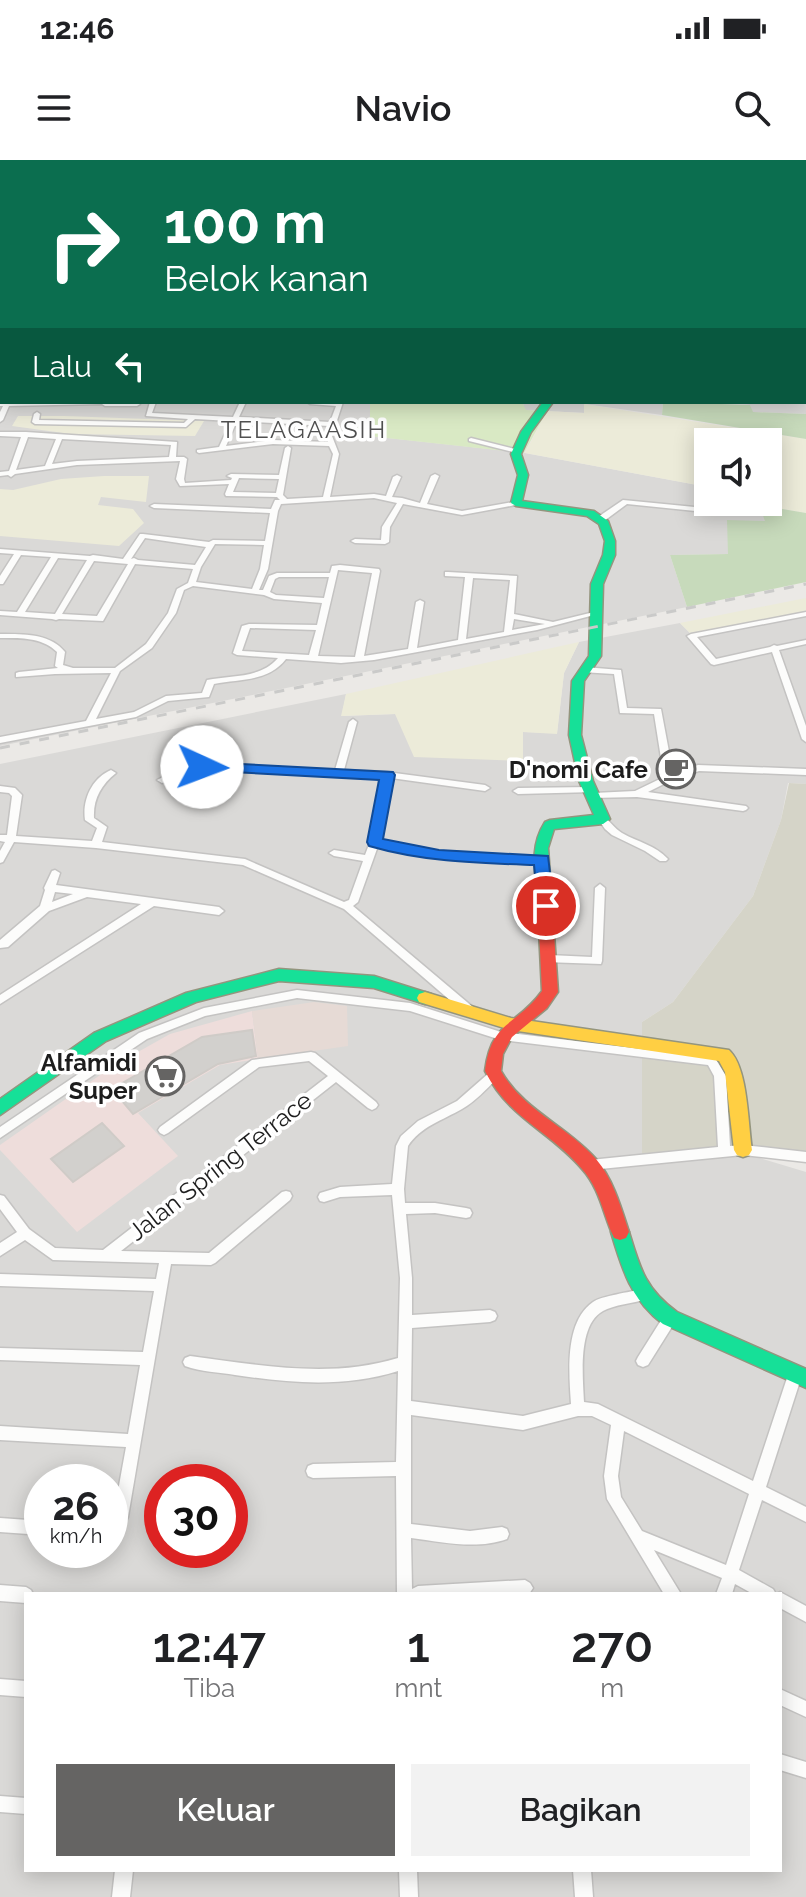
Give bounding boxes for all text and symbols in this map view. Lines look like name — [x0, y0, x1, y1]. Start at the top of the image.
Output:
text: 12:46 — [40, 11, 115, 46]
icon: menu — [32, 86, 76, 130]
icon: search — [730, 86, 774, 130]
text: Navio — [354, 87, 452, 129]
text: 100 m — [164, 190, 326, 256]
icon: right — [32, 192, 136, 296]
text: Belok kanan — [164, 257, 369, 299]
icon: left — [108, 344, 152, 388]
text: Lalu — [32, 349, 92, 384]
district label: TELAGAASIH — [221, 415, 387, 444]
map controls — [694, 428, 782, 516]
button: sound — [694, 428, 782, 516]
position arrow — [160, 725, 244, 809]
cafe icon: D'nomi Cafe — [655, 748, 697, 790]
place label: D'nomi Cafe — [509, 755, 648, 784]
pin — [512, 872, 580, 940]
icon: arrive — [524, 884, 568, 928]
place label: Alfamidi Super — [41, 1048, 137, 1105]
supermarket icon: Alfamidi Super — [144, 1055, 186, 1097]
street label: Jalan Spring Terrace — [123, 1085, 317, 1247]
speed limit sign: 30 — [144, 1464, 248, 1568]
text: 26 — [53, 1482, 99, 1529]
text: km/h — [50, 1524, 102, 1548]
text: 12:47 — [153, 1617, 266, 1673]
text: 1 — [407, 1617, 430, 1673]
text: 270 — [571, 1617, 653, 1673]
text: Tiba — [183, 1673, 235, 1703]
text: mnt — [395, 1673, 442, 1703]
text: m — [600, 1673, 624, 1703]
button: Keluar — [56, 1764, 395, 1856]
button: Bagikan — [411, 1764, 750, 1856]

